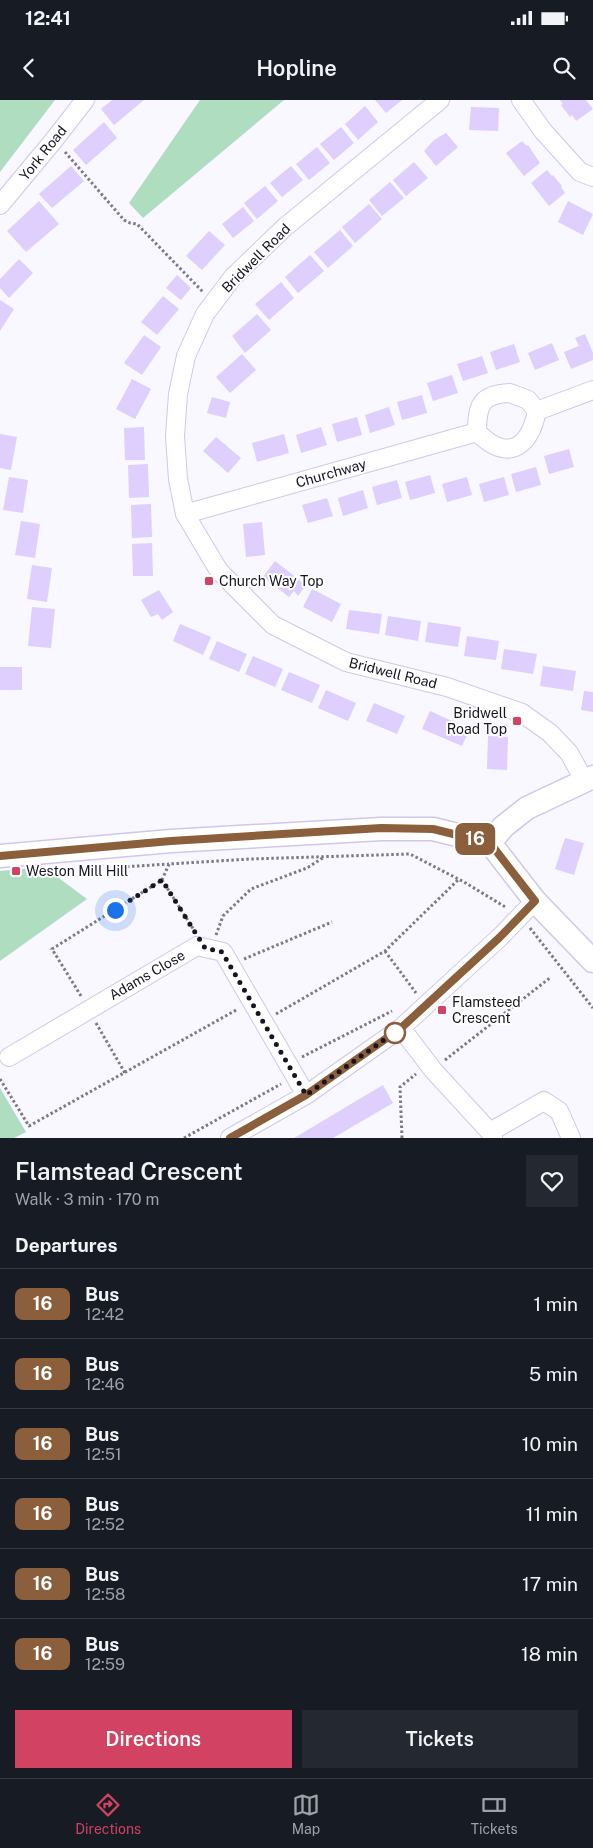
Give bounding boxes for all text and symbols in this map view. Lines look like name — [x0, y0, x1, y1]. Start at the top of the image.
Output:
text: 12:41 — [25, 7, 71, 29]
icon: back — [15, 54, 43, 82]
icon: search — [550, 54, 578, 82]
text: Hopline — [256, 55, 337, 81]
street label: York Road — [16, 123, 70, 183]
street label: Bridwell Road — [218, 220, 294, 296]
street label: Churchway — [294, 455, 368, 491]
place label: Church Way Top — [219, 573, 324, 589]
marker: Church Way Top — [203, 575, 215, 587]
street label: Bridwell Road — [347, 654, 439, 692]
place label: Bridwell Road Top — [447, 705, 507, 737]
marker: Bridwell Road Top — [511, 715, 523, 727]
line badge: 16 — [452, 823, 498, 855]
text: 16 — [465, 828, 485, 849]
place label: Weston Mill Hill — [26, 863, 128, 879]
marker: Weston Mill Hill — [10, 865, 22, 877]
your location — [103, 898, 128, 923]
street label: Adams Close — [106, 947, 188, 1003]
place label: Flamsteed Crescent — [452, 994, 521, 1026]
marker: Flamsteed Crescent — [436, 1004, 448, 1016]
unlabelled marker — [384, 1022, 406, 1044]
button: heart — [526, 1155, 578, 1207]
text: Flamstead Crescent — [15, 1157, 243, 1185]
text: Walk · 3 min · 170 m — [15, 1190, 159, 1209]
text: Departures — [15, 1234, 118, 1256]
text: Bus — [85, 1283, 119, 1305]
text: 16 — [33, 1293, 52, 1314]
text: 1 min — [533, 1293, 578, 1315]
text: 12:42 — [85, 1305, 124, 1324]
text: Bus — [85, 1353, 119, 1375]
text: 16 — [33, 1363, 52, 1384]
text: 5 min — [529, 1363, 578, 1385]
text: 12:46 — [85, 1375, 125, 1394]
text: Bus — [85, 1423, 119, 1445]
text: 16 — [33, 1433, 52, 1454]
text: 10 min — [522, 1433, 578, 1455]
text: 12:51 — [85, 1445, 121, 1464]
text: Bus — [85, 1493, 119, 1515]
text: 16 — [33, 1503, 52, 1524]
text: 11 min — [526, 1503, 578, 1525]
text: 12:52 — [85, 1515, 124, 1534]
text: Bus — [85, 1563, 119, 1585]
text: 16 — [33, 1573, 52, 1594]
text: 17 min — [522, 1573, 578, 1595]
text: 12:58 — [85, 1585, 125, 1604]
text: Bus — [85, 1633, 119, 1655]
text: 16 — [33, 1643, 52, 1664]
text: 18 min — [521, 1643, 578, 1665]
text: 12:59 — [85, 1655, 125, 1674]
button: Directions — [15, 1710, 292, 1768]
button: Tickets — [302, 1710, 578, 1768]
tab: Directions — [75, 1791, 141, 1837]
tab: Map — [292, 1791, 320, 1837]
tab: Tickets — [471, 1791, 518, 1837]

